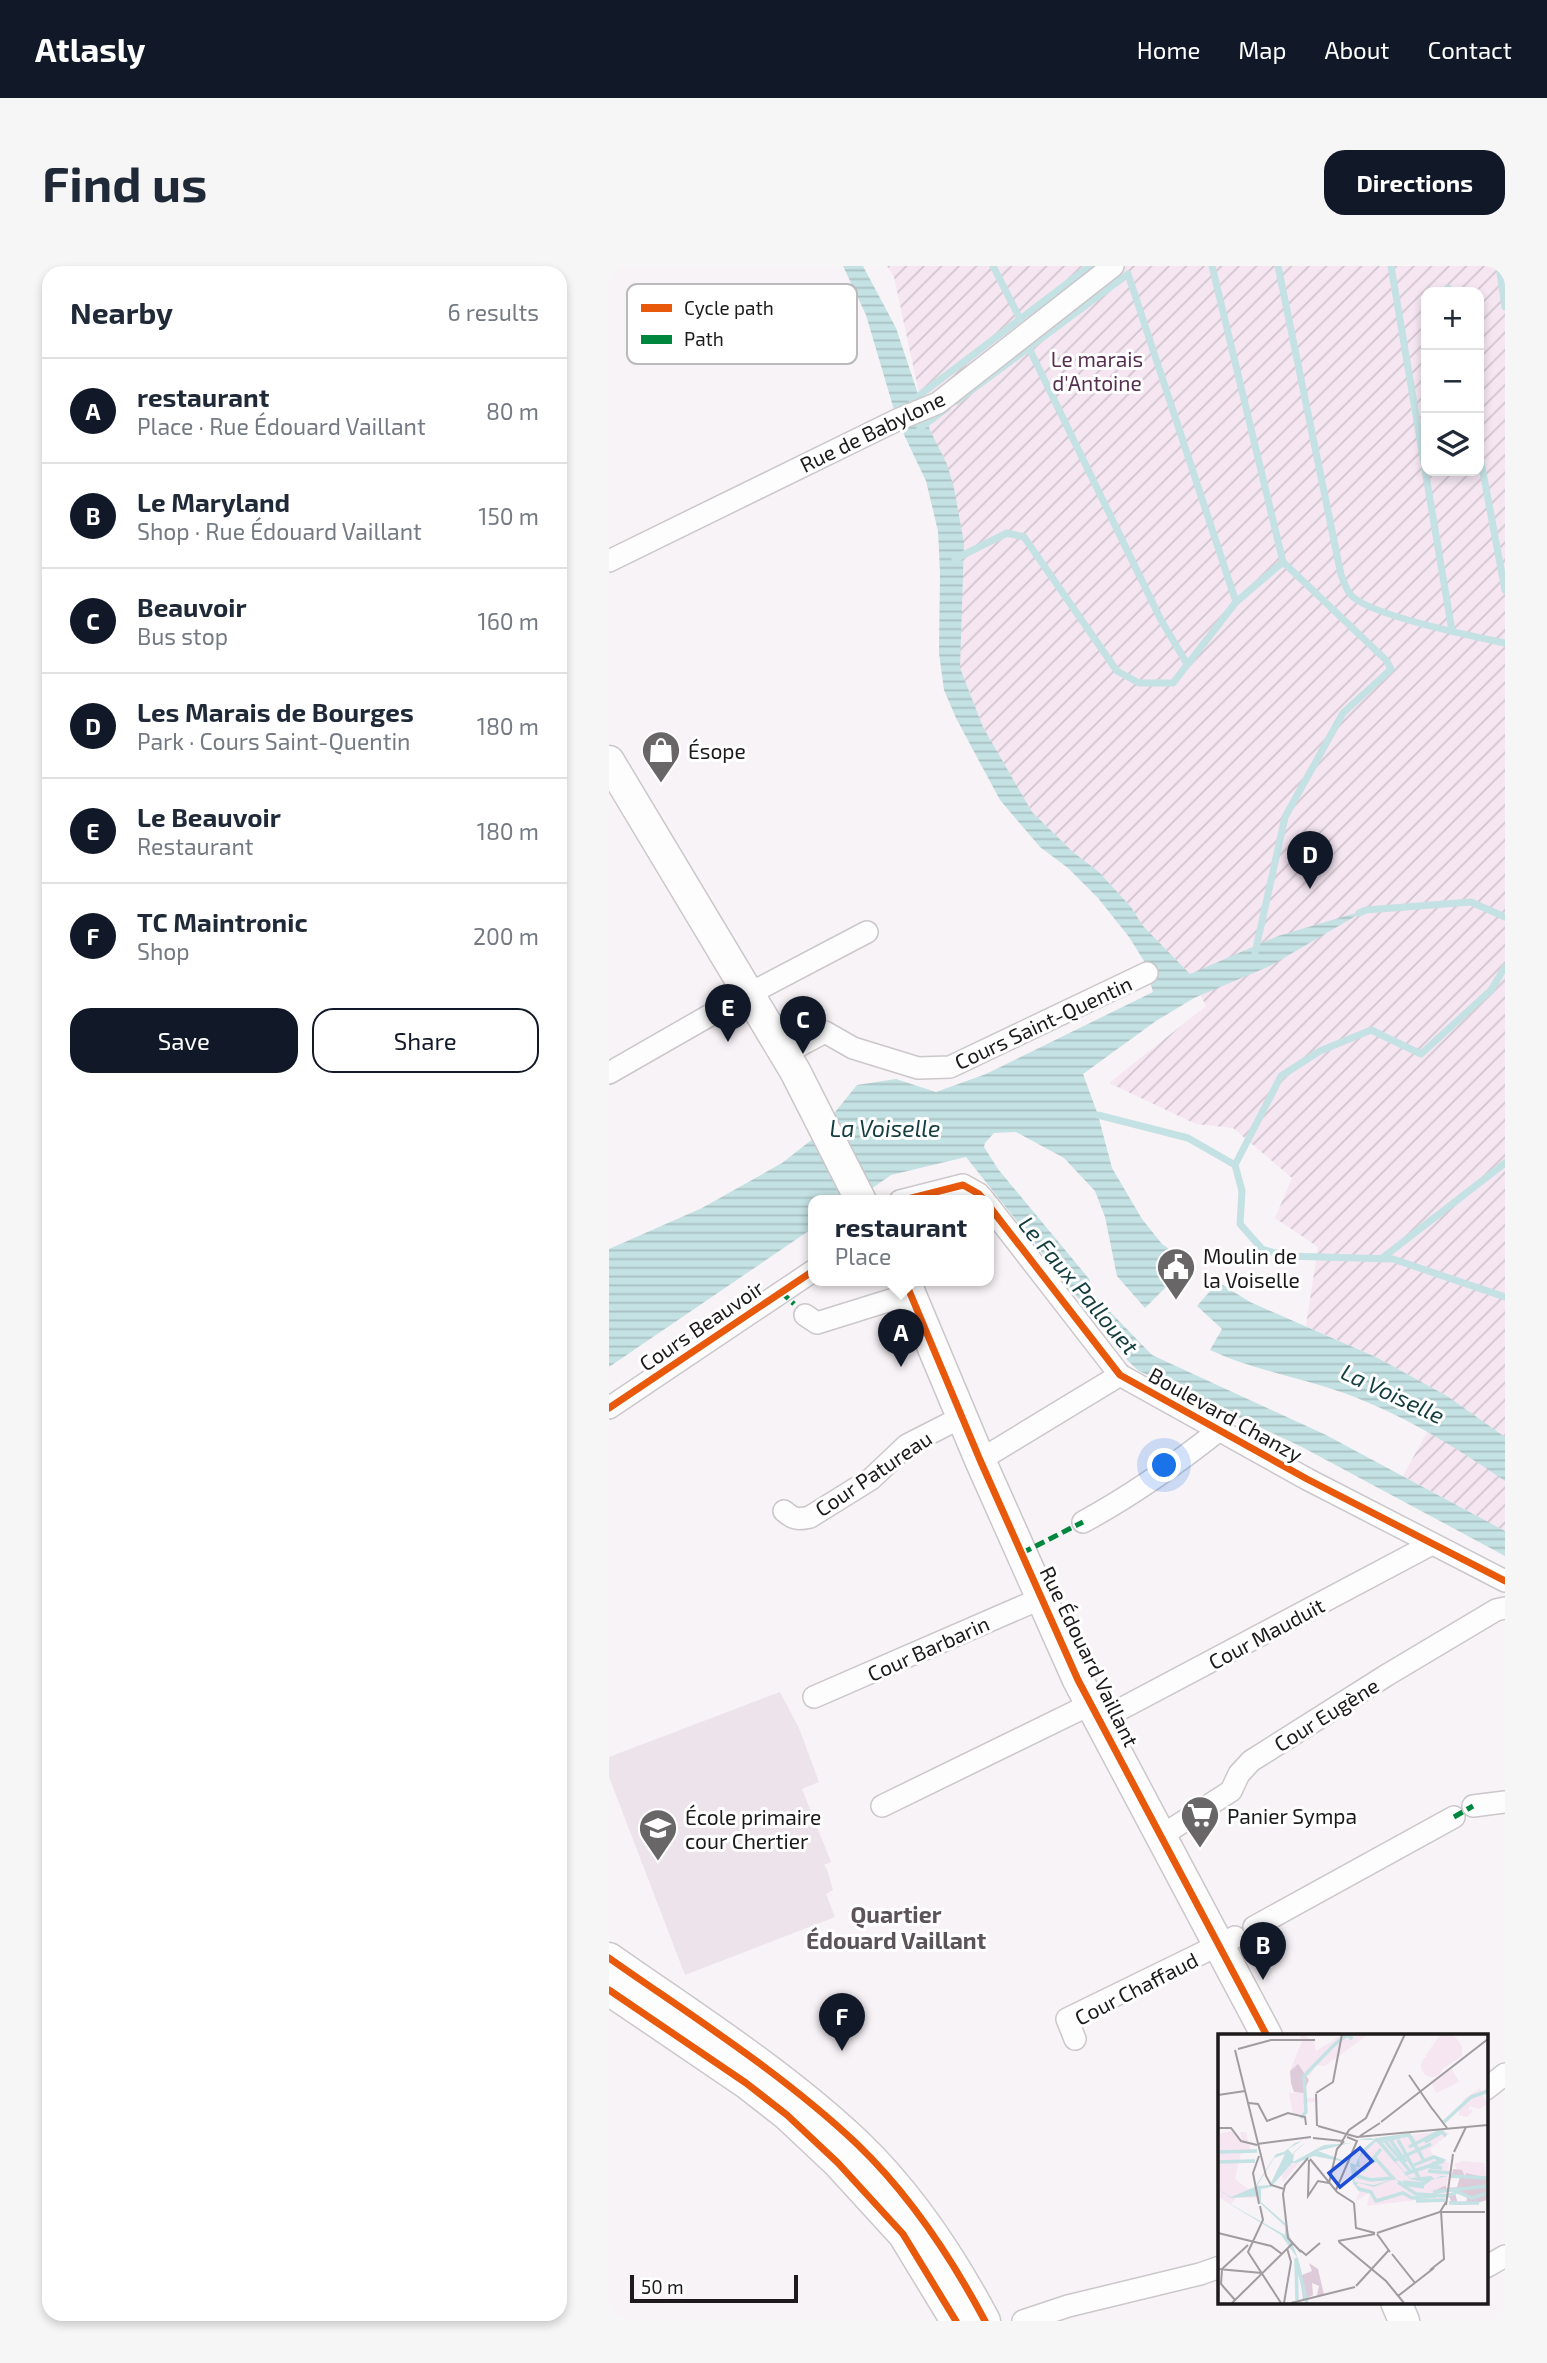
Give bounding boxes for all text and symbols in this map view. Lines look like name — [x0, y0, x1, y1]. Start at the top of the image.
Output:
text: Atlasly — [35, 29, 145, 69]
text: Home — [1137, 35, 1200, 64]
text: Map — [1238, 35, 1286, 64]
text: About — [1324, 35, 1390, 64]
text: Contact — [1428, 35, 1512, 64]
button: Directions — [1324, 150, 1505, 215]
text: Find us — [42, 153, 207, 212]
legend — [627, 284, 857, 364]
map controls — [1421, 287, 1484, 476]
button: + — [1421, 287, 1484, 350]
text: Nearby — [70, 294, 173, 330]
text: Cycle path — [684, 296, 774, 319]
text: 6 results — [448, 298, 539, 326]
text: Path — [684, 327, 724, 350]
park label: Le marais d'Antoine — [1051, 346, 1143, 395]
button: − — [1421, 350, 1484, 413]
text: restaurant — [137, 381, 269, 412]
street label: Rue de Babylone — [795, 385, 949, 477]
text: A — [85, 397, 101, 425]
text: 80 m — [486, 397, 539, 425]
text: Place · Rue Édouard Vaillant — [137, 412, 426, 440]
button: layers — [1421, 413, 1484, 476]
text: Le Maryland — [137, 486, 290, 517]
text: B — [86, 502, 100, 530]
text: 150 m — [478, 502, 539, 530]
text: Shop · Rue Édouard Vaillant — [137, 517, 422, 545]
text: Beauvoir — [137, 591, 247, 622]
text: C — [86, 607, 100, 635]
text: 160 m — [478, 607, 539, 635]
text: Bus stop — [137, 622, 228, 650]
text: Les Marais de Bourges — [137, 696, 414, 727]
text: D — [85, 712, 101, 740]
text: 180 m — [477, 712, 539, 740]
text: Park · Cours Saint-Quentin — [137, 727, 410, 755]
shop icon: Ésope — [640, 729, 682, 784]
place label: Ésope — [688, 738, 746, 763]
text: Le Beauvoir — [137, 801, 281, 832]
text: E — [86, 817, 100, 845]
text: 180 m — [477, 817, 539, 845]
pin: D — [1287, 831, 1333, 889]
text: Restaurant — [137, 832, 254, 860]
text: TC Maintronic — [137, 906, 308, 937]
text: F — [87, 922, 99, 950]
text: 200 m — [473, 922, 539, 950]
text: Shop — [137, 937, 190, 965]
street label: Cours Saint-Quentin — [950, 970, 1136, 1075]
pin: E — [705, 984, 751, 1042]
pin: C — [780, 996, 826, 1054]
button: Save — [70, 1008, 298, 1073]
button: Share — [312, 1008, 539, 1073]
water label: La Voiselle — [830, 1114, 940, 1142]
popup — [808, 1195, 994, 1286]
water label: Le Faux Pallouet — [1013, 1210, 1145, 1360]
text: restaurant — [835, 1211, 967, 1242]
text: Place — [835, 1242, 891, 1270]
place label: Moulin de la Voiselle — [1203, 1243, 1300, 1292]
public building icon: Moulin de la Voiselle — [1155, 1246, 1197, 1301]
street label: Cours Beauvoir — [634, 1274, 768, 1376]
pin: A — [878, 1309, 924, 1367]
water label: La Voiselle — [1337, 1357, 1449, 1429]
street label: Boulevard Chanzy — [1145, 1361, 1307, 1467]
street label: Cour Patureau — [810, 1425, 936, 1521]
your location — [1147, 1448, 1181, 1482]
street label: Rue Édouard Vaillant — [1035, 1562, 1145, 1750]
street label: Cour Mauduit — [1204, 1592, 1328, 1674]
street label: Cour Barbarin — [863, 1610, 993, 1686]
street label: Cour Eugène — [1269, 1672, 1383, 1756]
supermarket icon: Panier Sympa — [1179, 1794, 1221, 1849]
place label: Panier Sympa — [1227, 1803, 1357, 1828]
place label: École primaire cour Chertier — [685, 1804, 821, 1853]
school or university icon: École primaire cour Chertier — [637, 1807, 679, 1862]
district label: Quartier Édouard Vaillant — [806, 1900, 986, 1954]
pin: B — [1240, 1922, 1286, 1980]
street label: Cour Chaffaud — [1070, 1946, 1202, 2030]
pin: F — [819, 1993, 865, 2051]
inset map — [1218, 2034, 1487, 2304]
scale bar — [630, 2272, 798, 2304]
text: 50 m — [641, 2275, 684, 2298]

